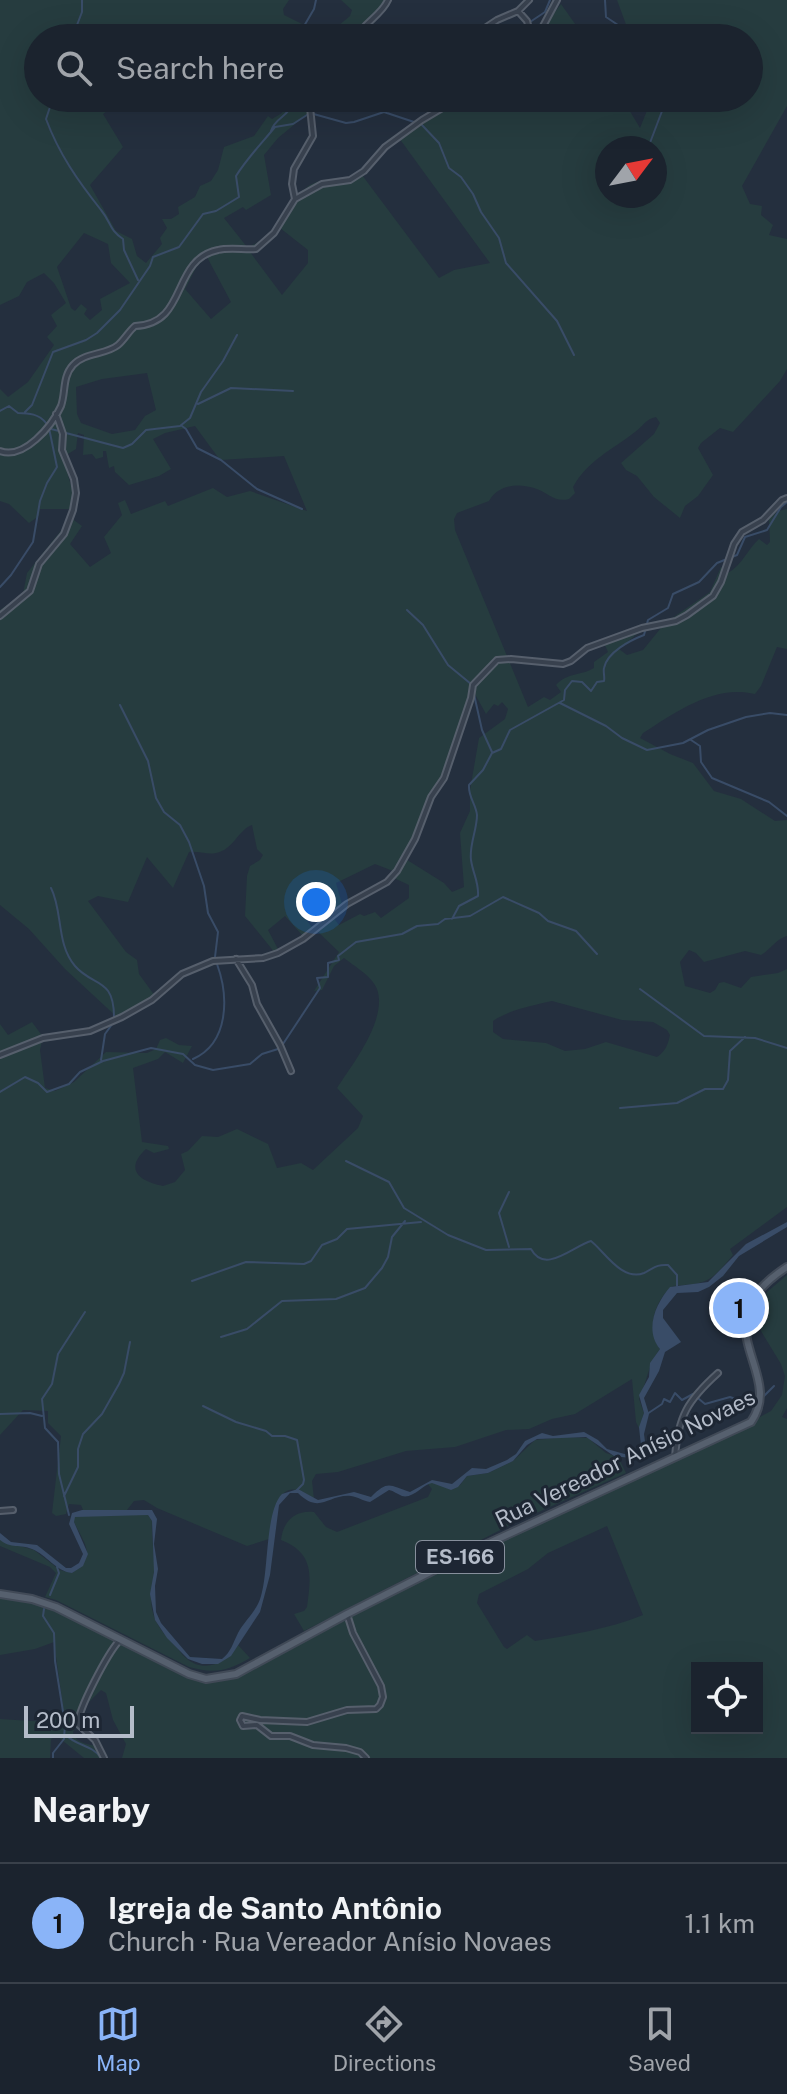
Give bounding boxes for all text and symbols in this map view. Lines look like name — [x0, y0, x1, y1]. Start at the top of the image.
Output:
search box — [24, 24, 763, 112]
icon: search — [52, 46, 96, 90]
text: Search here — [116, 50, 284, 86]
north arrow — [595, 136, 667, 208]
your location — [296, 882, 336, 922]
pin: 1 — [713, 1278, 765, 1338]
street label: Rua Vereador Anísio Novaes — [491, 1384, 759, 1532]
road number: ES-166 — [416, 1541, 504, 1573]
map controls — [691, 1662, 763, 1734]
button: locate — [691, 1662, 763, 1734]
scale bar — [24, 1702, 134, 1738]
text: 200 m — [36, 1707, 100, 1733]
text: Nearby — [32, 1790, 150, 1830]
text: Igreja de Santo Antônio — [108, 1890, 442, 1926]
text: 1 — [52, 1908, 64, 1939]
text: 1.1 km — [685, 1908, 755, 1939]
text: Church · Rua Vereador Anísio Novaes — [108, 1926, 552, 1957]
tab: Map — [96, 2002, 141, 2076]
tab: Directions — [333, 2002, 436, 2076]
tab: Saved — [628, 2002, 691, 2076]

